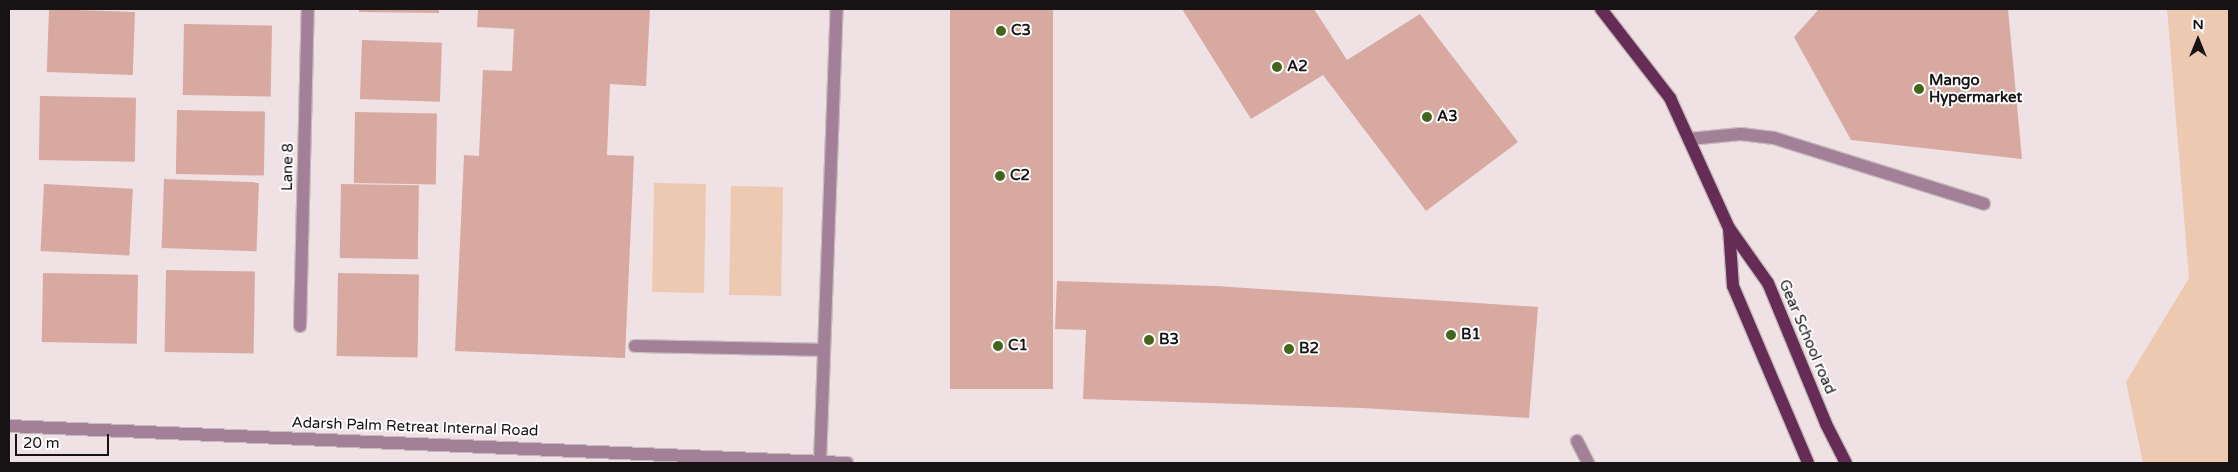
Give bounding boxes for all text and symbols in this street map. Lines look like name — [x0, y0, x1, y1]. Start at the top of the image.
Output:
north arrow — [2173, 15, 2223, 65]
text: N — [2192, 16, 2204, 33]
place label: C3 — [1011, 22, 1031, 40]
marker: C3 — [995, 25, 1007, 37]
place label: A2 — [1287, 58, 1308, 76]
marker: A2 — [1271, 61, 1283, 73]
place label: Mango Hypermarket — [1929, 71, 2022, 106]
marker: Mango Hypermarket — [1913, 83, 1925, 95]
place label: A3 — [1437, 108, 1458, 126]
marker: A3 — [1421, 111, 1433, 123]
street label: Lane 8 — [279, 143, 297, 191]
place label: C2 — [1010, 167, 1030, 185]
marker: C2 — [994, 170, 1006, 182]
street label: Gear School road — [1775, 277, 1839, 397]
place label: B1 — [1461, 326, 1481, 344]
marker: B1 — [1445, 329, 1457, 341]
place label: B3 — [1159, 331, 1179, 349]
marker: B3 — [1143, 334, 1155, 346]
place label: C1 — [1008, 337, 1028, 355]
marker: C1 — [992, 340, 1004, 352]
place label: B2 — [1299, 340, 1319, 358]
marker: B2 — [1283, 343, 1295, 355]
street label: Adarsh Palm Retreat Internal Road — [291, 414, 539, 440]
scale bar — [18, 424, 111, 456]
text: 20 m — [23, 434, 60, 452]

